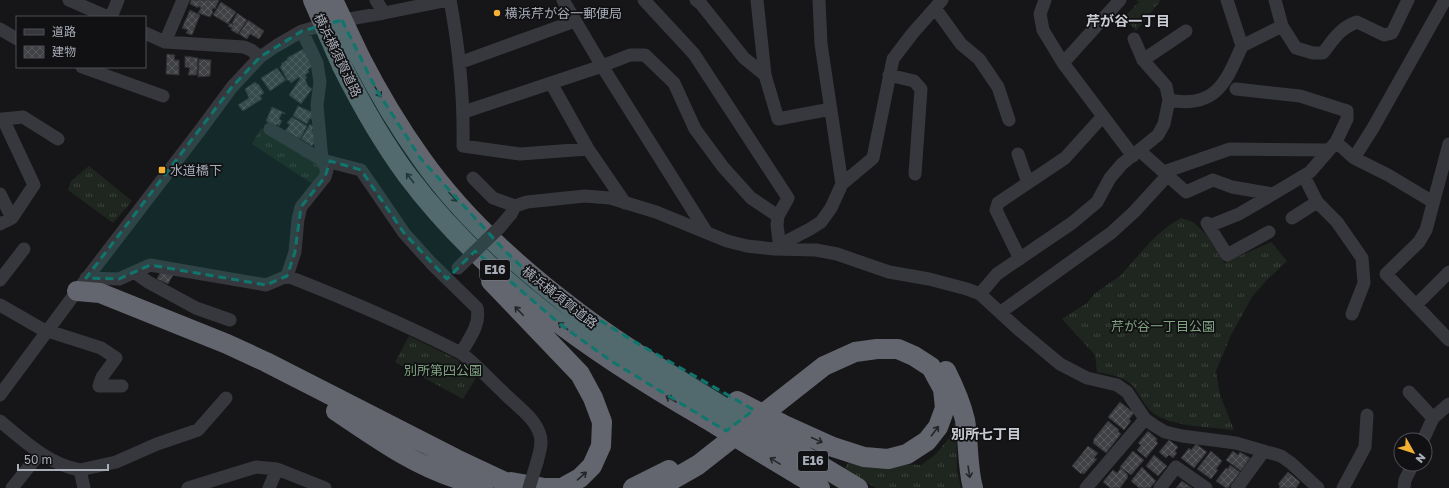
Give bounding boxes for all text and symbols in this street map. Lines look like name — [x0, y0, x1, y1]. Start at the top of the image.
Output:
place label: 横浜芹が谷一郵便局 — [505, 5, 622, 21]
marker: 横浜芹が谷一郵便局 — [492, 8, 502, 18]
street label: 横浜横須賀道路 — [311, 11, 365, 99]
district label: 芹が谷一丁目 — [1086, 12, 1170, 29]
legend — [16, 16, 146, 68]
text: 道路 — [52, 24, 76, 39]
text: 建物 — [52, 44, 76, 59]
one-way arrow — [374, 86, 382, 98]
place label: 水道橋下 — [170, 162, 222, 178]
marker: 水道橋下 — [157, 165, 167, 175]
one-way arrow — [405, 172, 414, 183]
one-way arrow — [448, 192, 457, 202]
road number: E16 — [480, 260, 510, 280]
street label: 横浜横須賀道路 — [519, 263, 601, 331]
one-way arrow — [515, 306, 524, 316]
park label: 芹が谷一丁目公園 — [1111, 318, 1215, 334]
one-way arrow — [557, 322, 568, 331]
park label: 別所第四公園 — [404, 362, 482, 378]
one-way arrow — [665, 394, 677, 402]
district label: 別所七丁目 — [951, 425, 1021, 442]
one-way arrow — [930, 426, 939, 437]
north arrow — [1393, 432, 1433, 472]
one-way arrow — [811, 437, 823, 444]
scale bar — [18, 446, 108, 472]
road number: E16 — [798, 451, 828, 471]
text: N — [1413, 451, 1429, 466]
text: 50 m — [24, 452, 52, 467]
one-way arrow — [769, 456, 781, 464]
one-way arrow — [965, 465, 973, 478]
one-way arrow — [577, 471, 587, 480]

